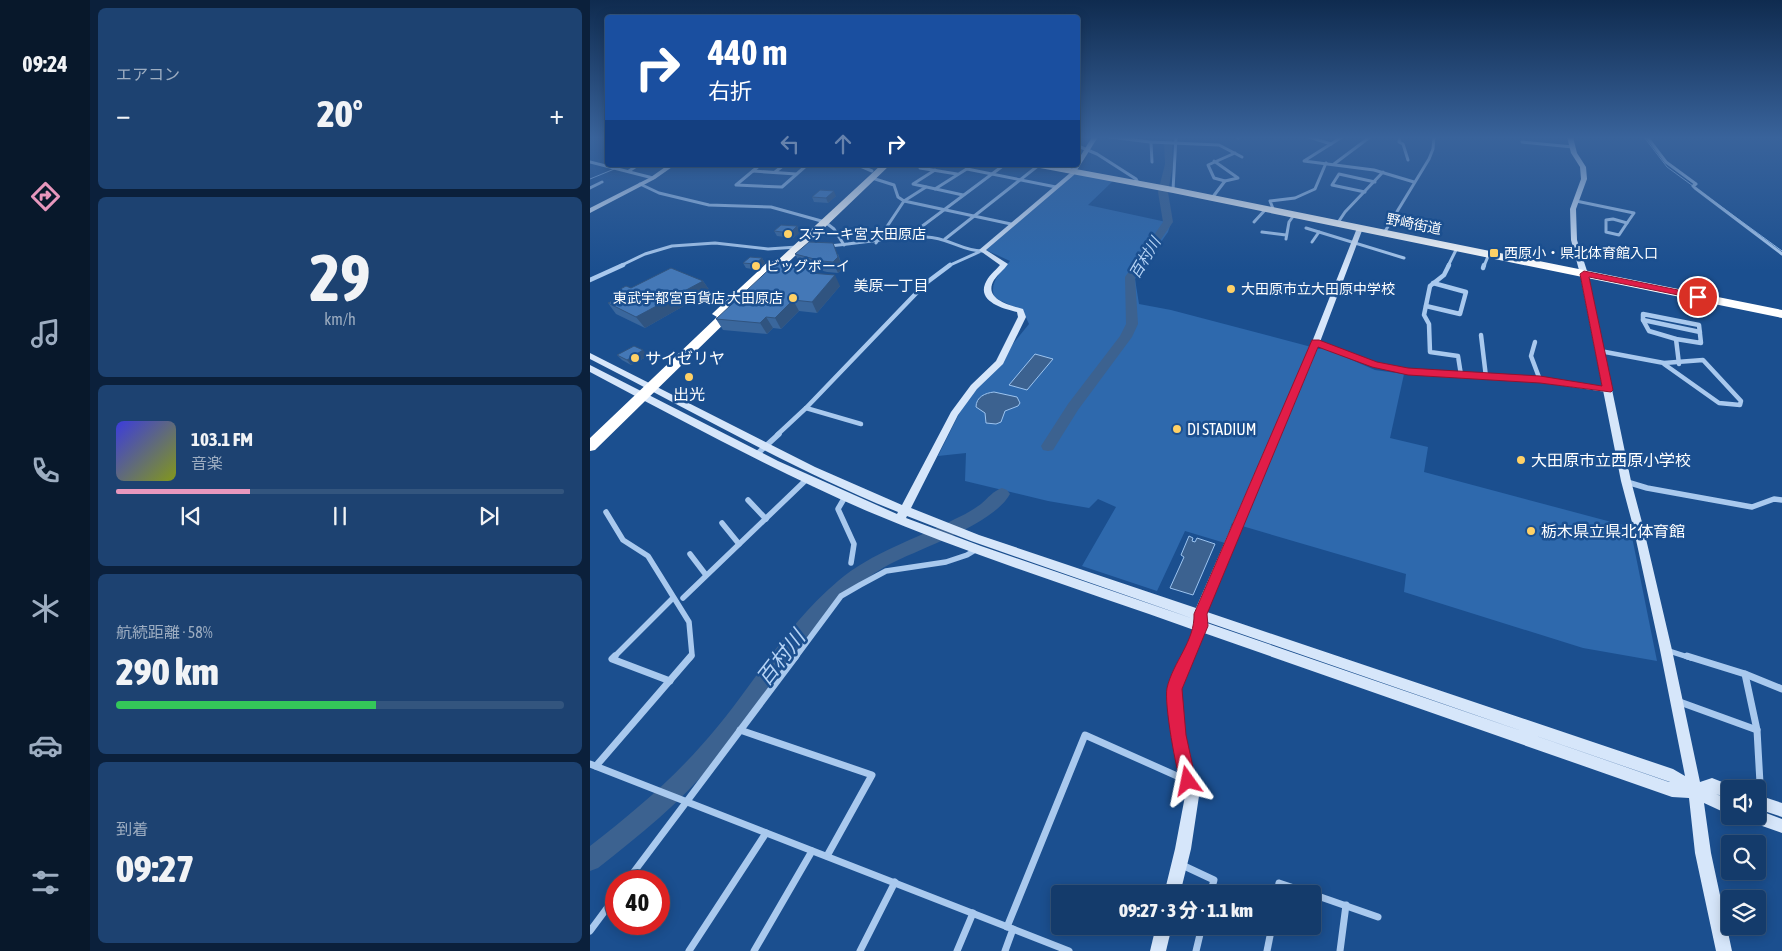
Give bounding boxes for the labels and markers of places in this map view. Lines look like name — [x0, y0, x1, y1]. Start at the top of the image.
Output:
place label: ステーキ宮 大田原店 — [798, 226, 926, 242]
marker: ステーキ宮 大田原店 — [782, 228, 794, 240]
place label: 西原小・県北体育館入口 — [1504, 245, 1658, 261]
marker: 西原小・県北体育館入口 — [1488, 247, 1500, 259]
place label: ビッグボーイ — [766, 258, 850, 274]
marker: ビッグボーイ — [750, 260, 762, 272]
pin — [1677, 276, 1719, 318]
place label: 大田原市立大田原中学校 — [1241, 281, 1395, 297]
marker: 大田原市立大田原中学校 — [1225, 283, 1237, 295]
place label: 東武宇都宮百貨店 大田原店 — [613, 290, 783, 306]
marker: 東武宇都宮百貨店 大田原店 — [787, 292, 799, 304]
place label: サイゼリヤ — [645, 349, 725, 367]
marker: サイゼリヤ — [629, 352, 641, 364]
marker: 出光 — [683, 371, 695, 383]
place label: 出光 — [673, 385, 705, 403]
place label: DI STADIUM — [1187, 420, 1256, 438]
marker: DI STADIUM — [1171, 423, 1183, 435]
place label: 大田原市立西原小学校 — [1531, 451, 1691, 469]
marker: 大田原市立西原小学校 — [1515, 454, 1527, 466]
place label: 栃木県立県北体育館 — [1541, 522, 1685, 540]
marker: 栃木県立県北体育館 — [1525, 525, 1537, 537]

